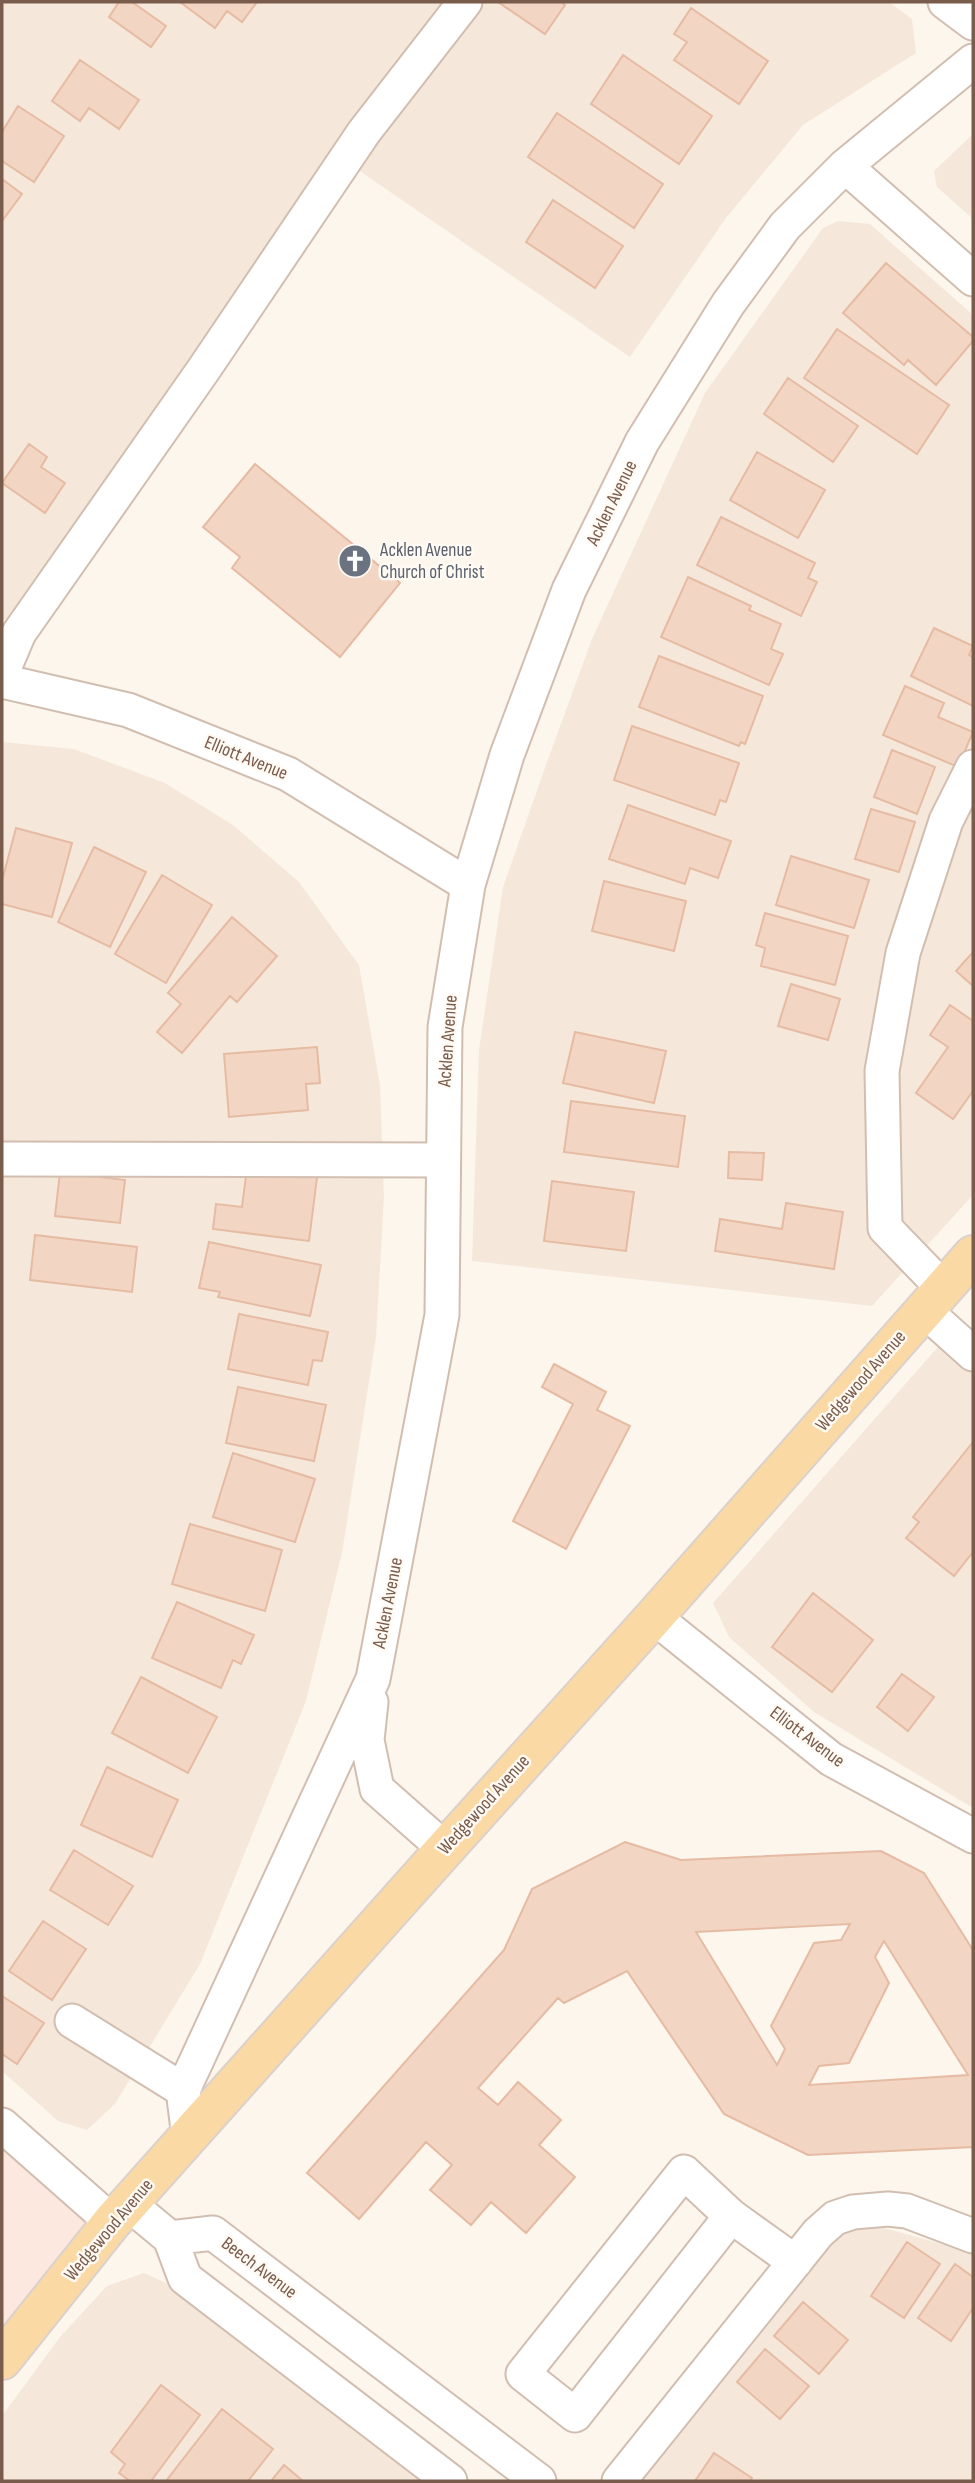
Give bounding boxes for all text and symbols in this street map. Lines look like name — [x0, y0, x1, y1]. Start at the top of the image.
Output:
street label: Acklen Avenue — [581, 457, 643, 550]
place label: Acklen Avenue Church of Christ — [379, 539, 485, 584]
church icon: Acklen Avenue Church of Christ — [336, 542, 374, 580]
street label: Elliott Avenue — [201, 731, 291, 785]
street label: Acklen Avenue — [433, 994, 463, 1089]
street label: Wedgewood Avenue — [811, 1326, 911, 1436]
street label: Acklen Avenue — [368, 1556, 408, 1651]
street label: Elliott Avenue — [765, 1701, 849, 1773]
street label: Wedgewood Avenue — [433, 1750, 535, 1860]
street label: Wedgewood Avenue — [60, 2174, 158, 2286]
street label: Beech Avenue — [217, 2232, 301, 2304]

